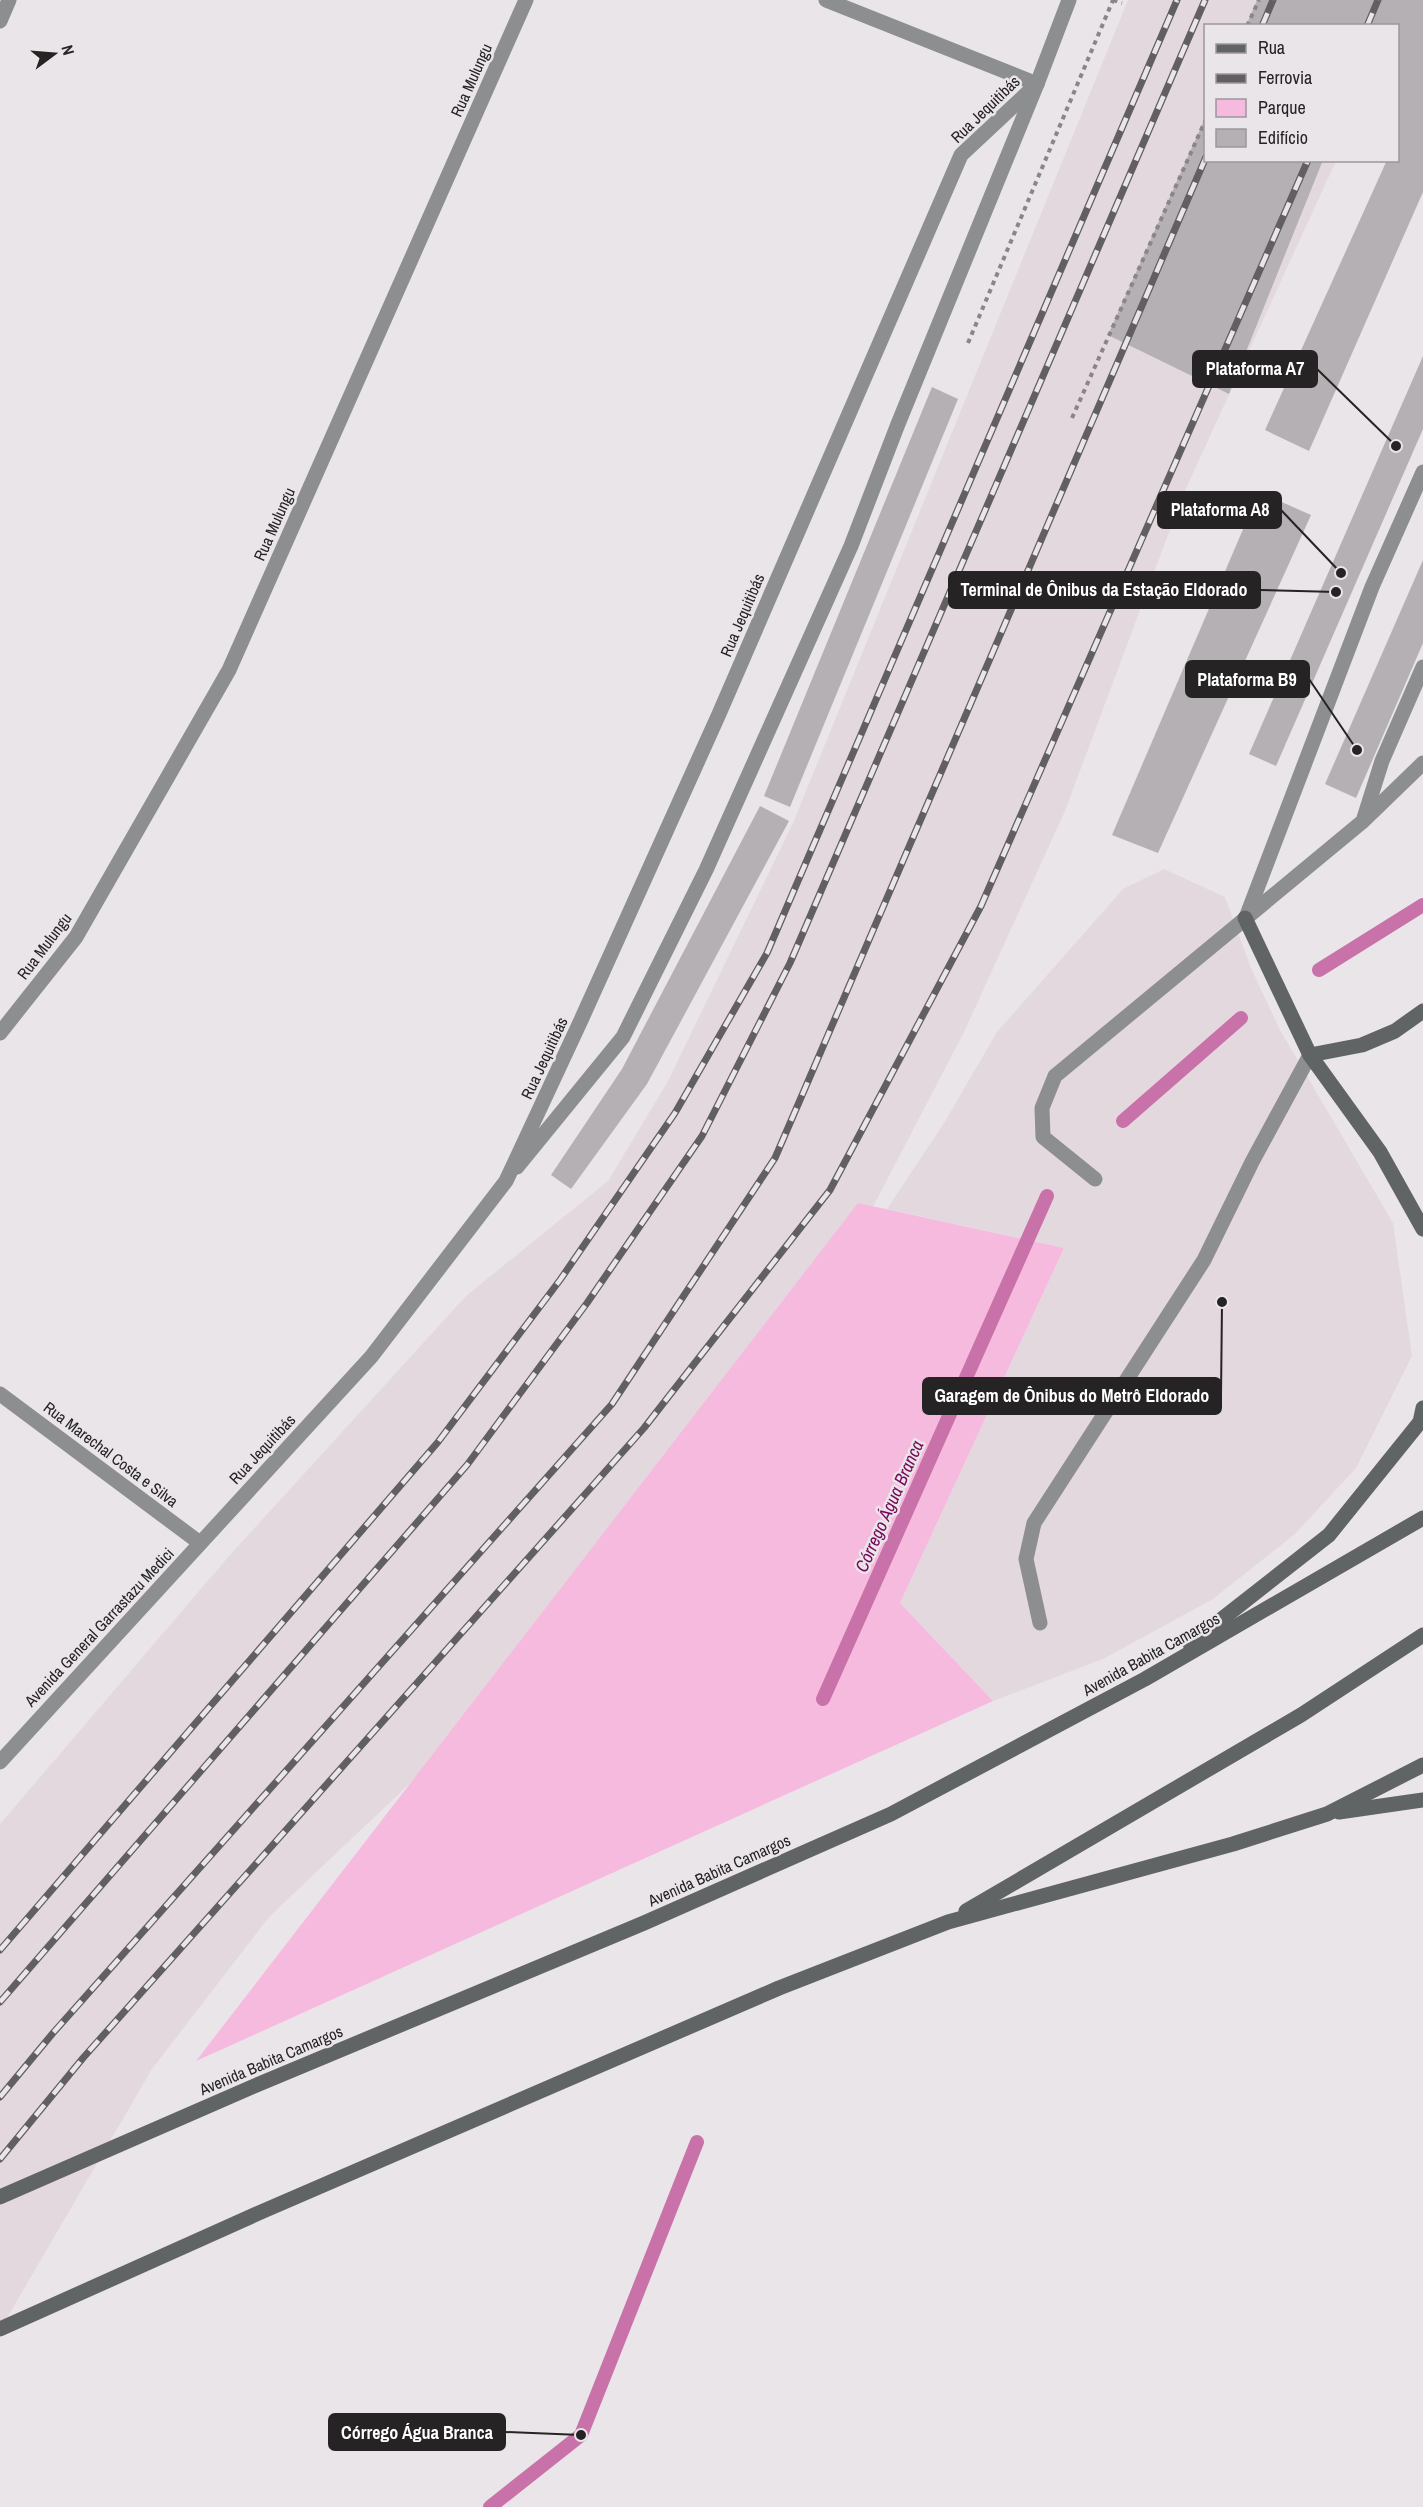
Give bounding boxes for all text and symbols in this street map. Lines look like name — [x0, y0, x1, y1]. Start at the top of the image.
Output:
north arrow — [24, 24, 84, 84]
legend — [1204, 24, 1399, 162]
text: Rua — [1258, 35, 1285, 60]
street label: Rua Mulungu — [445, 40, 497, 120]
text: N — [57, 42, 80, 57]
text: Ferrovia — [1258, 65, 1312, 90]
street label: Rua Jequitibás — [946, 70, 1024, 148]
text: Parque — [1258, 95, 1306, 120]
text: Edifício — [1258, 125, 1308, 150]
callout: Plataforma A7 — [1193, 351, 1317, 387]
text: Plataforma A7 — [1206, 356, 1304, 381]
street label: Rua Mulungu — [248, 484, 300, 564]
callout: Plataforma A8 — [1158, 492, 1281, 528]
text: Plataforma A8 — [1171, 497, 1269, 522]
street label: Rua Jequitibás — [715, 570, 769, 660]
callout: Terminal de Ônibus da Estação Eldorado — [949, 572, 1260, 608]
text: Terminal de Ônibus da Estação Eldorado — [961, 577, 1247, 602]
callout: Plataforma B9 — [1186, 661, 1309, 697]
text: Plataforma B9 — [1197, 667, 1297, 692]
street label: Rua Mulungu — [12, 908, 76, 984]
street label: Rua Jequitibás — [515, 1013, 573, 1103]
callout: Garagem de Ônibus do Metrô Eldorado — [923, 1378, 1221, 1414]
text: Garagem de Ônibus do Metrô Eldorado — [935, 1383, 1209, 1408]
street label: Rua Marechal Costa e Silva — [39, 1396, 183, 1512]
street label: Rua Jequitibás — [224, 1409, 300, 1489]
water label: Córrego Água Branca — [849, 1436, 929, 1576]
street label: Avenida General Garrastazu Medici — [19, 1543, 179, 1712]
street label: Avenida Babita Camargos — [1078, 1607, 1224, 1701]
street label: Avenida Babita Camargos — [643, 1829, 794, 1912]
street label: Avenida Babita Camargos — [195, 2020, 346, 2101]
callout: Córrego Água Branca — [329, 2414, 505, 2450]
text: Córrego Água Branca — [341, 2420, 494, 2445]

